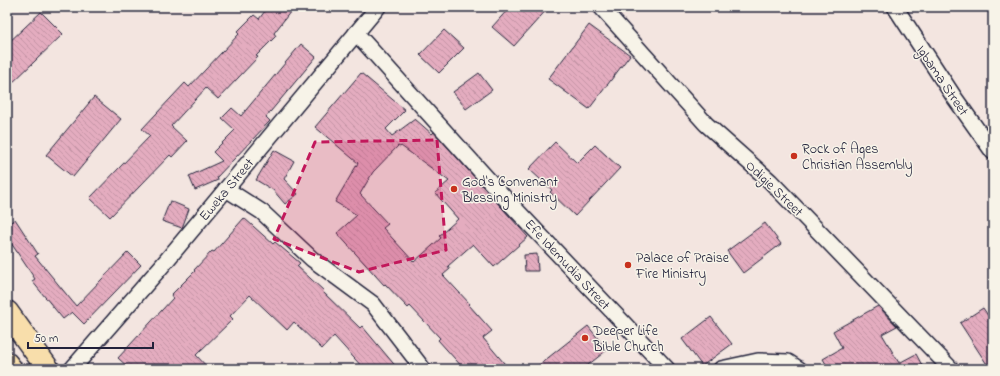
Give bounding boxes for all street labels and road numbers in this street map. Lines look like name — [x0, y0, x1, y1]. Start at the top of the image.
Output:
street label: Igbama Street — [910, 41, 973, 121]
street label: Eweka Street — [195, 154, 260, 226]
street label: Odigie Street — [740, 156, 808, 223]
street label: Efe Idemudia Street — [519, 215, 615, 315]

